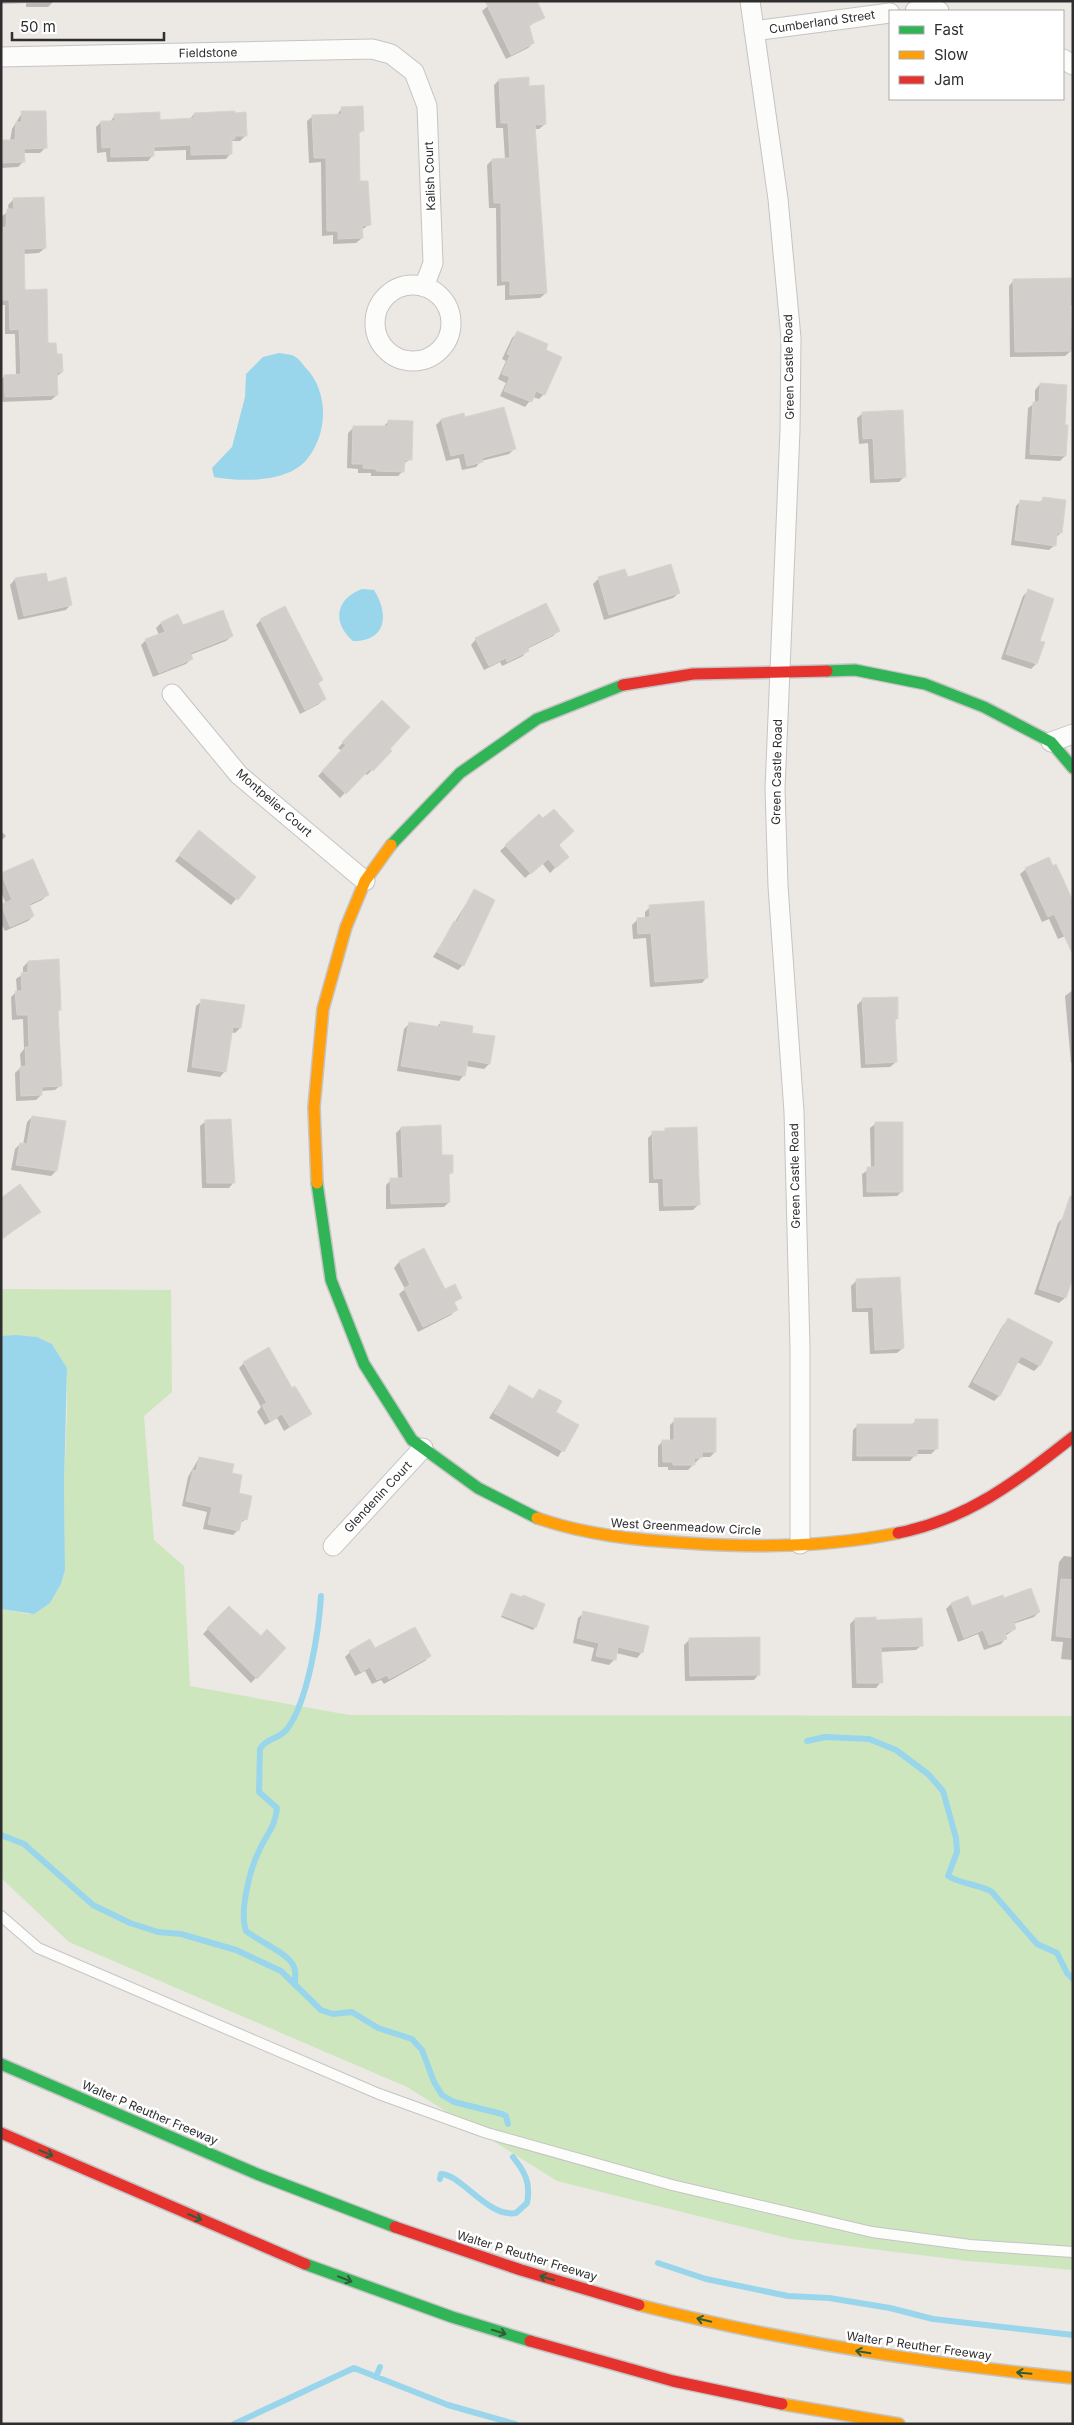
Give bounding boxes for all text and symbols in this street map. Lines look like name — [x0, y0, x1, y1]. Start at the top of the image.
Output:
street label: Cumberland Street — [768, 7, 876, 36]
scale bar — [12, 10, 165, 42]
legend — [889, 10, 1064, 100]
text: 50 m — [20, 17, 56, 36]
text: Fast — [934, 20, 964, 39]
street label: Fieldstone — [179, 44, 237, 61]
text: Slow — [934, 45, 968, 64]
text: Jam — [934, 70, 964, 89]
street label: Kalish Court — [421, 141, 438, 211]
street label: Green Castle Road — [780, 314, 797, 420]
street label: Green Castle Road — [768, 719, 785, 825]
street label: Montpelier Court — [233, 766, 315, 840]
street label: Green Castle Road — [786, 1123, 803, 1229]
street label: Glendenin Court — [341, 1458, 415, 1536]
street label: West Greenmeadow Circle — [610, 1515, 762, 1538]
street label: Walter P Reuther Freeway — [80, 2077, 221, 2148]
one-way arrow — [38, 2148, 53, 2158]
one-way arrow — [187, 2213, 202, 2223]
street label: Walter P Reuther Freeway — [455, 2227, 600, 2284]
one-way arrow — [540, 2273, 555, 2282]
one-way arrow — [337, 2275, 353, 2284]
one-way arrow — [696, 2315, 712, 2324]
one-way arrow — [491, 2327, 507, 2337]
street label: Walter P Reuther Freeway — [846, 2328, 993, 2363]
one-way arrow — [855, 2347, 871, 2357]
one-way arrow — [1017, 2368, 1033, 2378]

